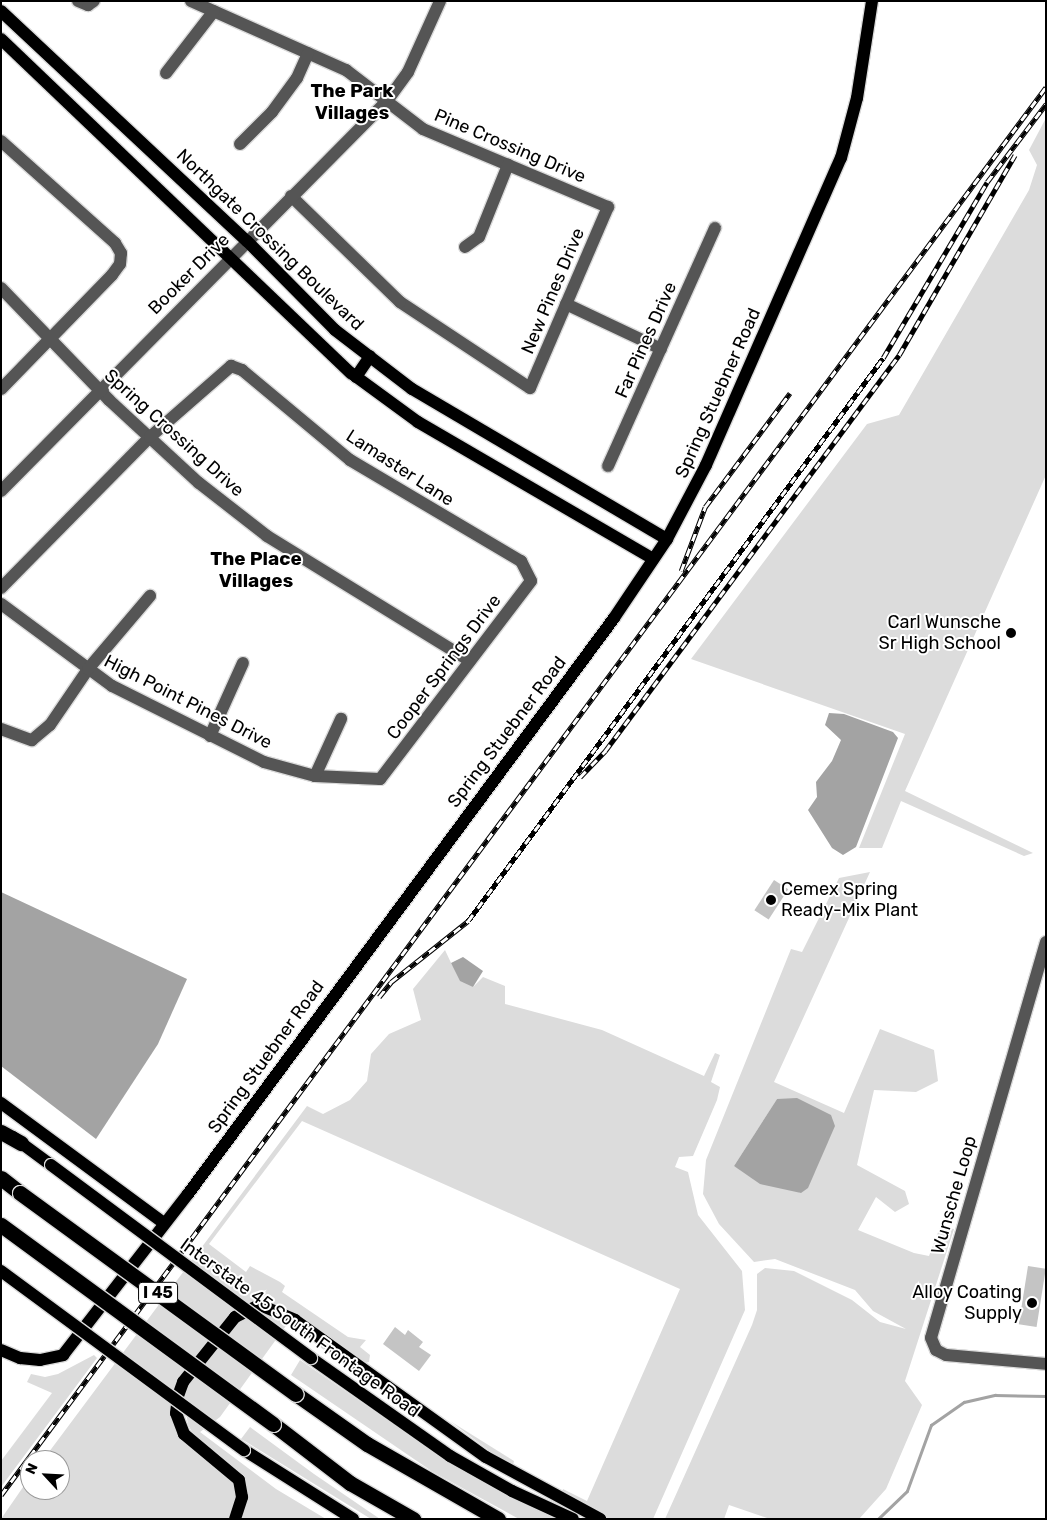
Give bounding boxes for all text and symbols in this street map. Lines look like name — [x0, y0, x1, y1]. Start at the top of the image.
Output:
district label: The Park Villages — [311, 80, 393, 124]
street label: Pine Crossing Drive — [431, 104, 589, 188]
street label: Northgate Crossing Boulevard — [172, 145, 368, 335]
street label: New Pines Drive — [517, 225, 589, 357]
street label: Booker Drive — [144, 229, 234, 319]
street label: Far Pines Drive — [611, 279, 681, 401]
street label: Spring Stuebner Road — [671, 305, 765, 481]
street label: Spring Crossing Drive — [100, 365, 248, 501]
street label: Lamaster Lane — [342, 425, 458, 511]
district label: The Place Villages — [210, 548, 302, 592]
street label: Cooper Springs Drive — [382, 590, 506, 744]
place label: Carl Wunsche Sr High School — [878, 612, 1001, 654]
marker: Carl Wunsche Sr High School — [1005, 627, 1017, 639]
street label: High Point Pines Drive — [100, 650, 276, 754]
street label: Spring Stuebner Road — [443, 652, 571, 812]
place label: Cemex Spring Ready-Mix Plant — [781, 879, 918, 922]
marker: Cemex Spring Ready-Mix Plant — [765, 894, 777, 906]
street label: Spring Stuebner Road — [203, 976, 329, 1138]
street label: Wunsche Loop — [927, 1133, 981, 1257]
street label: Interstate 45 South Frontage Road — [176, 1234, 424, 1422]
road number: I 45 — [138, 1280, 178, 1306]
place label: Alloy Coating Supply — [912, 1282, 1022, 1325]
marker: Alloy Coating Supply — [1026, 1297, 1038, 1309]
north arrow — [20, 1450, 70, 1500]
text: N — [22, 1461, 42, 1477]

